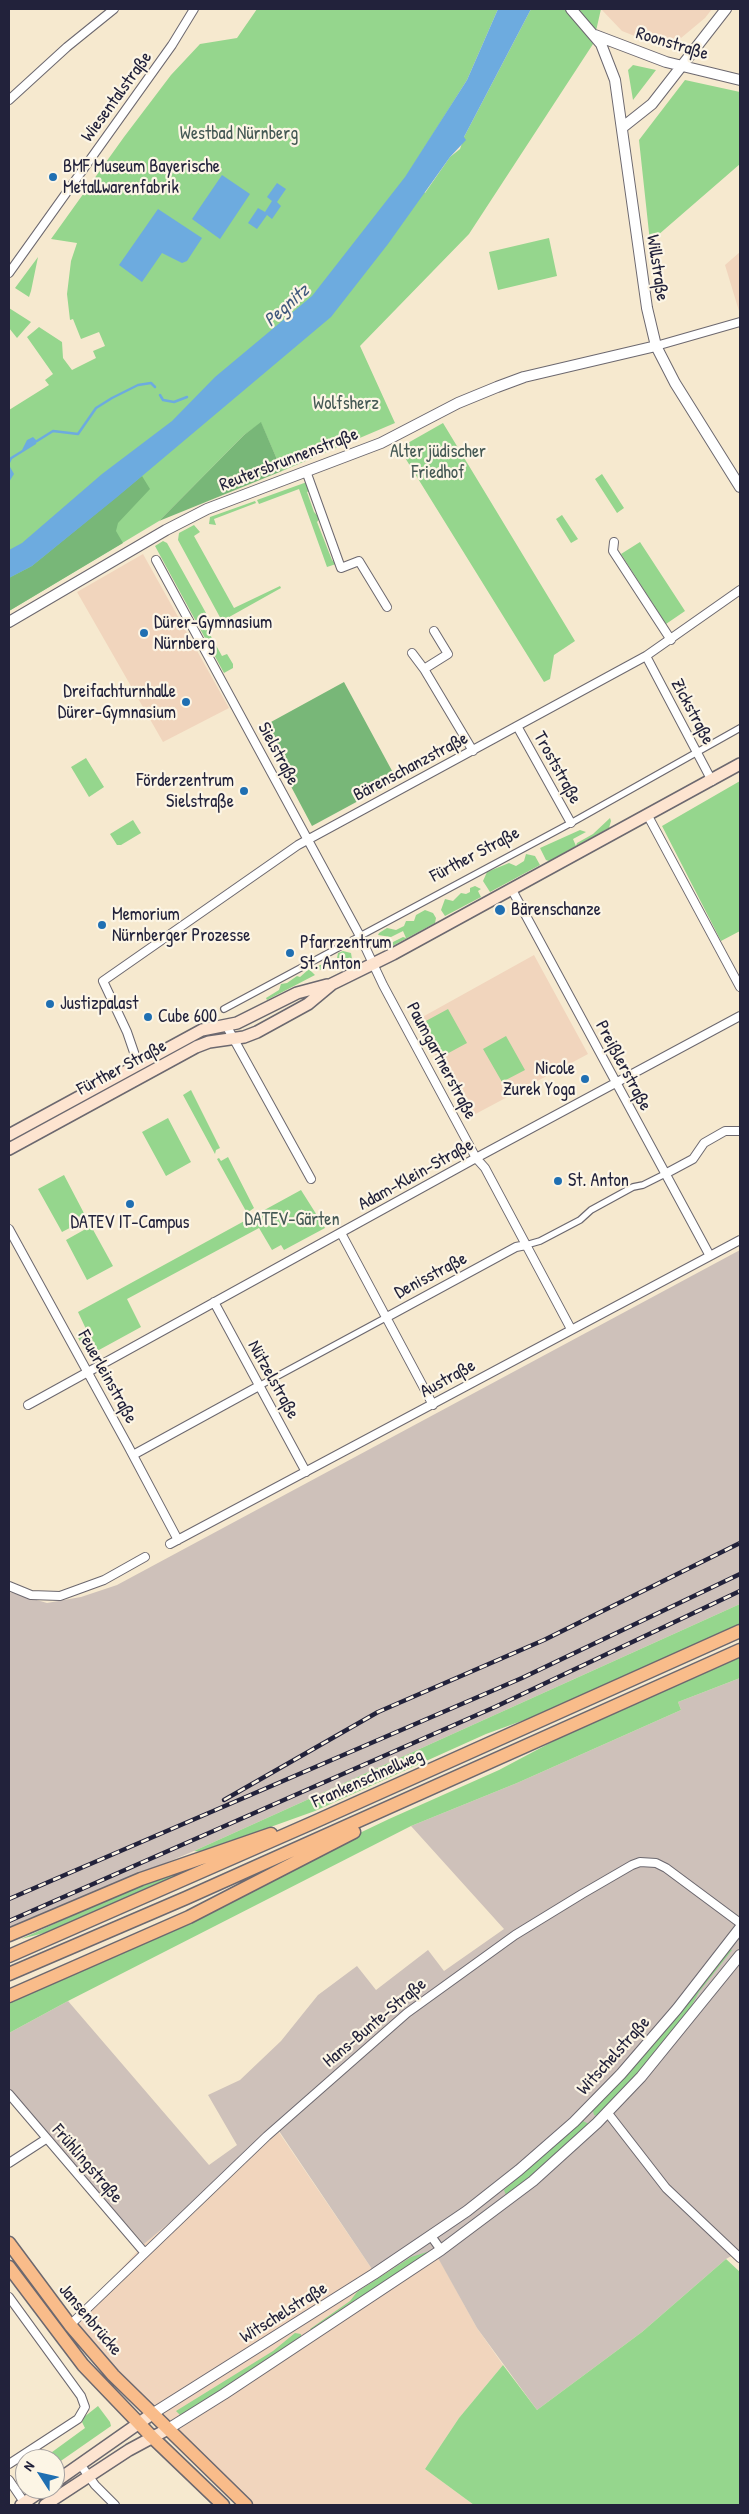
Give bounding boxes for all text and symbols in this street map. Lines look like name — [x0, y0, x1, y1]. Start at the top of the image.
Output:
street label: Roonstraße — [633, 23, 711, 65]
street label: Wiesentalstraße — [77, 48, 157, 146]
park label: Westbad Nürnberg — [180, 123, 298, 145]
place label: BMF Museum Bayerische Metallwarenfabrik — [63, 156, 220, 198]
marker: BMF Museum Bayerische Metallwarenfabrik — [47, 171, 59, 183]
street label: Willstraße — [641, 233, 673, 303]
water label: Pegnitz — [260, 280, 314, 332]
park label: Wolfsherz — [313, 393, 379, 415]
street label: Reutersbrunnenstraße — [217, 424, 361, 496]
park label: Alter jüdischer Friedhof — [390, 441, 486, 484]
place label: Dürer-Gymnasium Nürnberg — [154, 612, 272, 654]
marker: Dürer-Gymnasium Nürnberg — [138, 627, 150, 639]
street label: Zickstraße — [666, 675, 718, 749]
place label: Dreifachturnhalle Dürer-Gymnasium — [58, 681, 176, 724]
marker: Dreifachturnhalle Dürer-Gymnasium — [180, 696, 192, 708]
street label: Sielstraße — [252, 719, 304, 789]
street label: Bärenschanzstraße — [350, 728, 472, 806]
street label: Troststraße — [528, 728, 586, 808]
place label: Förderzentrum Sielstraße — [136, 770, 234, 812]
marker: Förderzentrum Sielstraße — [238, 785, 250, 797]
street label: Fürther Straße — [427, 822, 523, 888]
place label: Bärenschanze — [511, 899, 601, 921]
marker: Bärenschanze — [493, 903, 507, 917]
place label: Memorium Nürnberger Prozesse — [112, 904, 250, 946]
marker: Memorium Nürnberger Prozesse — [96, 919, 108, 931]
place label: Pfarrzentrum St. Anton — [300, 932, 392, 974]
marker: Pfarrzentrum St. Anton — [284, 947, 296, 959]
place label: Justizpalast — [60, 993, 138, 1015]
marker: Justizpalast — [44, 998, 56, 1010]
street label: Paumgartnerstraße — [401, 999, 481, 1123]
place label: Cube 600 — [158, 1006, 217, 1028]
marker: Cube 600 — [142, 1011, 154, 1023]
street label: Preißlerstraße — [590, 1017, 656, 1115]
street label: Fürther Straße — [74, 1035, 170, 1101]
place label: Nicole Zurek Yoga — [503, 1058, 575, 1100]
marker: Nicole Zurek Yoga — [579, 1073, 591, 1085]
street label: Adam-Klein-Straße — [355, 1134, 477, 1216]
place label: St. Anton — [568, 1170, 629, 1192]
marker: St. Anton — [552, 1175, 564, 1187]
marker: DATEV IT-Campus — [124, 1198, 136, 1210]
park label: DATEV-Gärten — [244, 1209, 340, 1231]
place label: DATEV IT-Campus — [71, 1212, 189, 1234]
street label: Denisstraße — [391, 1248, 471, 1304]
street label: Feuerleinstraße — [73, 1327, 141, 1427]
street label: Nützelstraße — [243, 1337, 303, 1423]
street label: Austraße — [417, 1355, 479, 1403]
street label: Frankenschnellweg — [309, 1745, 427, 1813]
street label: Hans-Bunte-Straße — [319, 1974, 431, 2072]
street label: Witschelstraße — [573, 2012, 655, 2100]
street label: Frühlingstraße — [47, 2120, 127, 2208]
street label: Witschelstraße — [236, 2278, 332, 2348]
street label: Jansenbrücke — [54, 2280, 126, 2360]
north arrow — [15, 2449, 65, 2499]
text: N — [18, 2457, 38, 2474]

